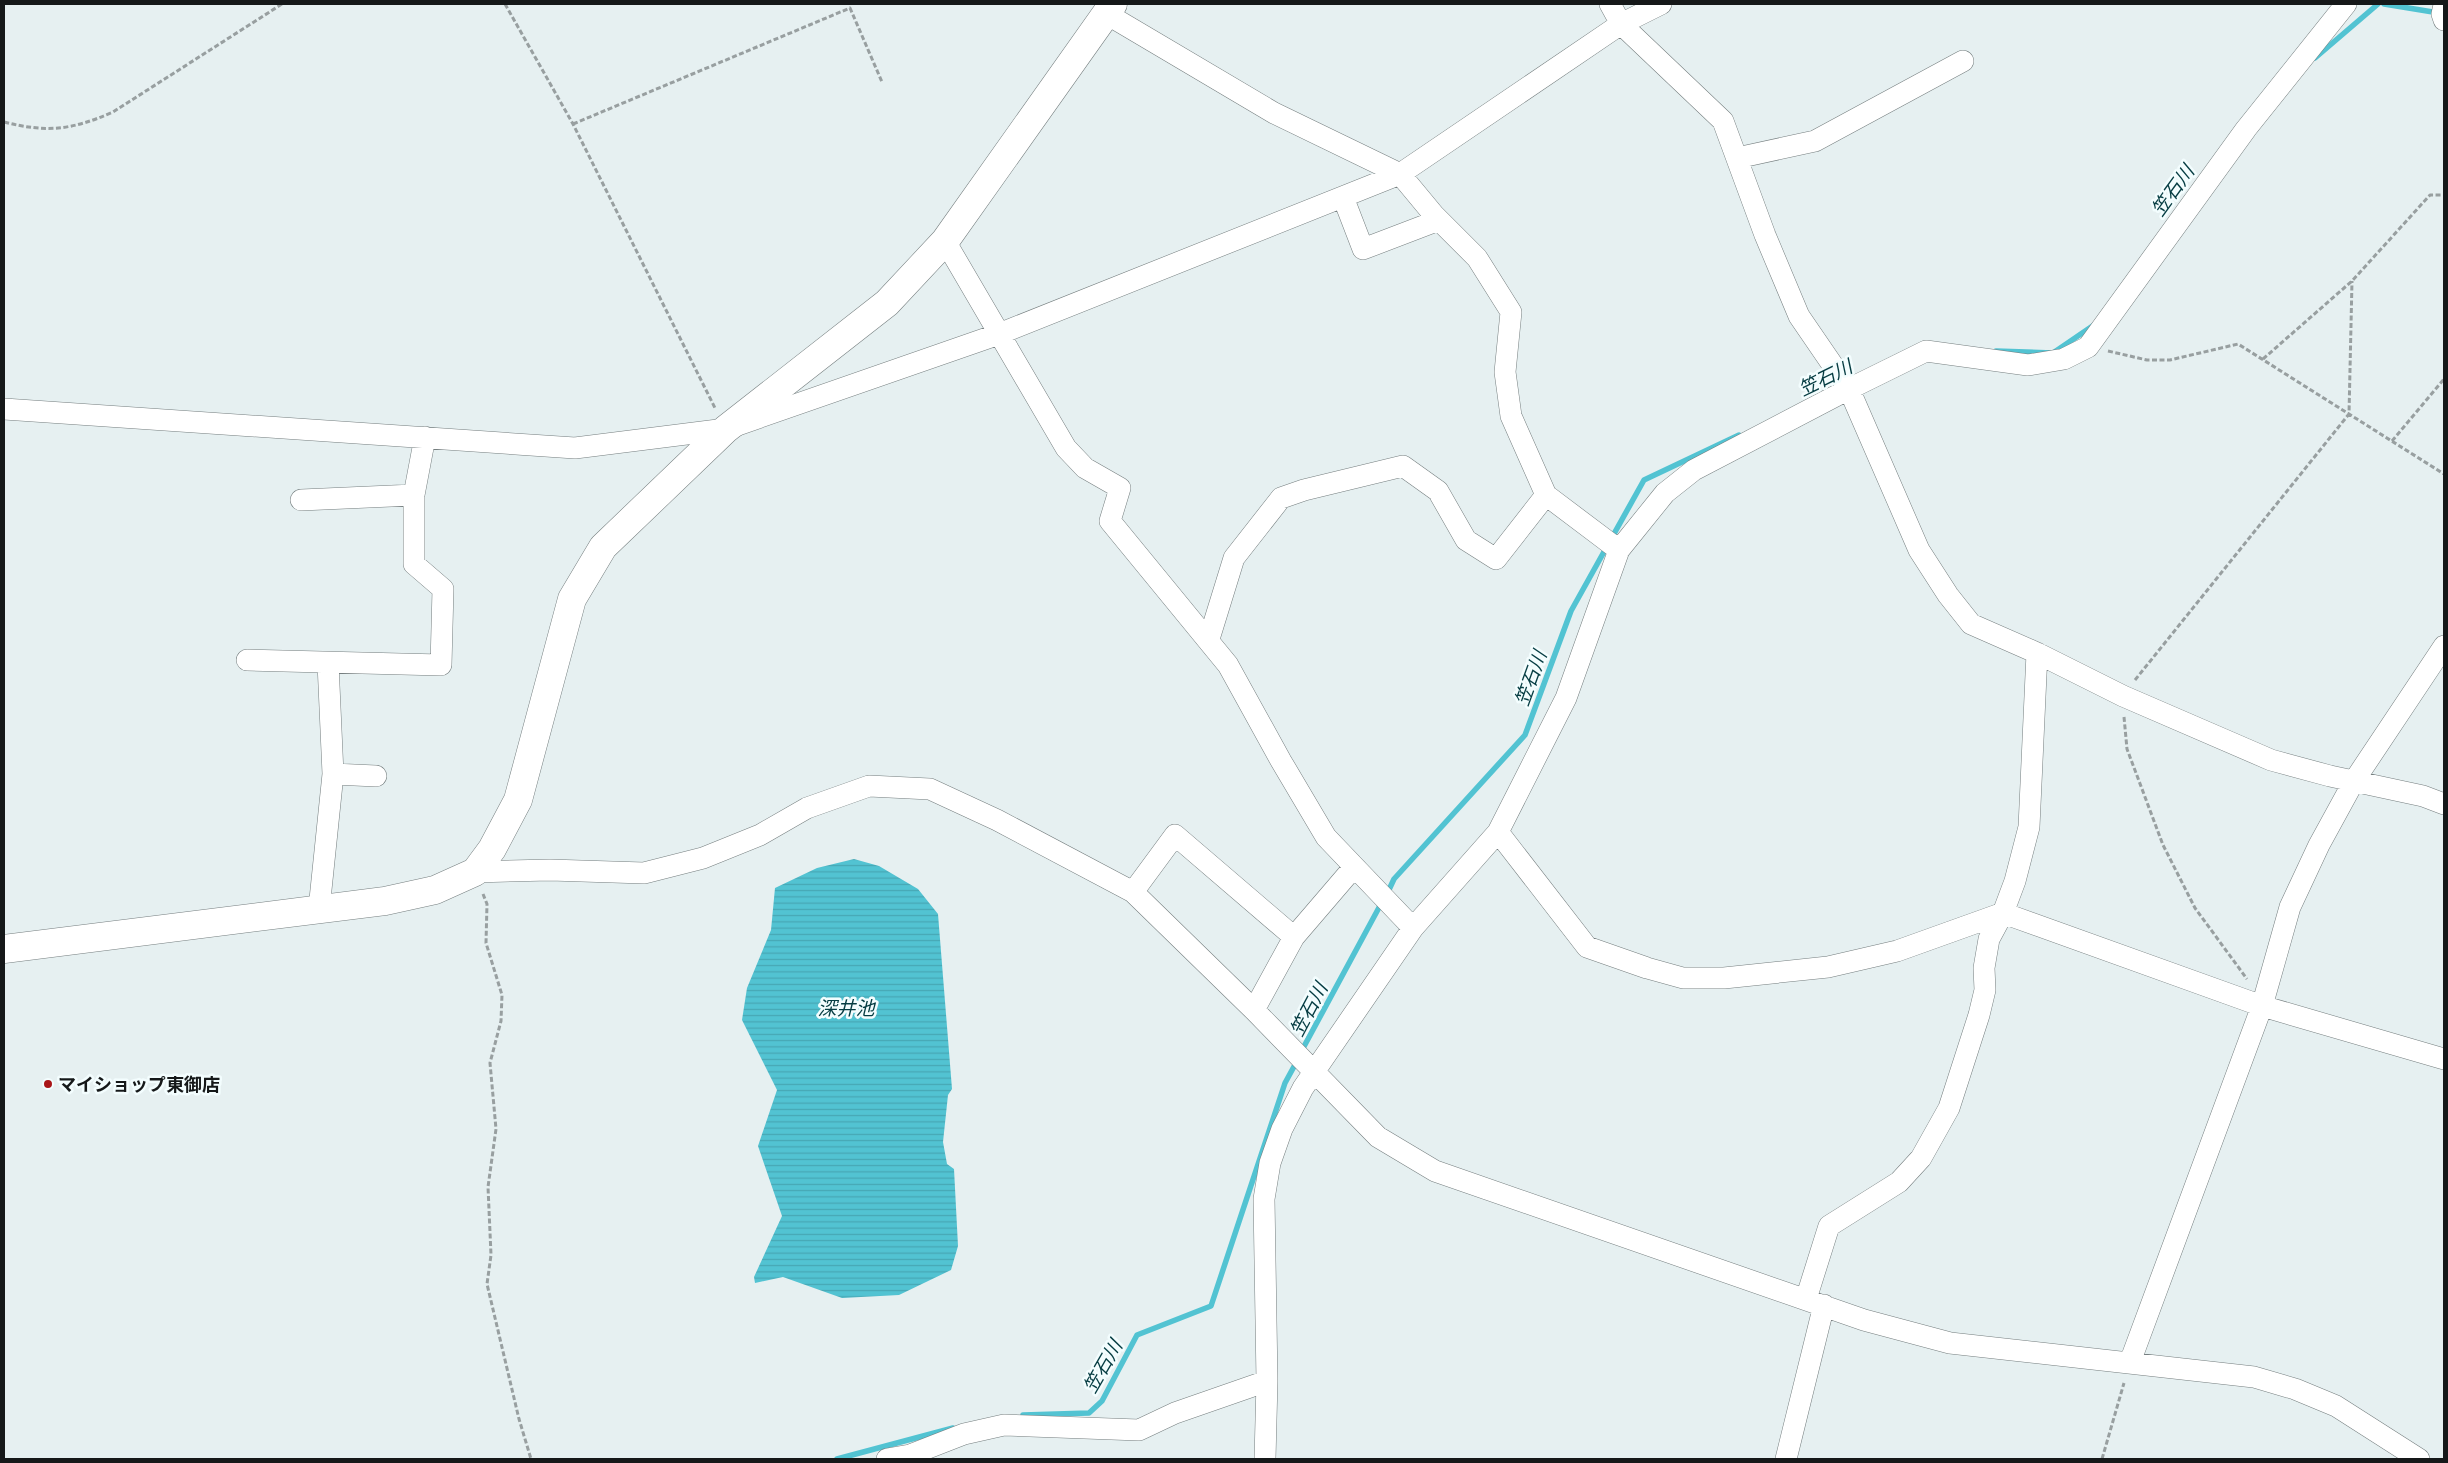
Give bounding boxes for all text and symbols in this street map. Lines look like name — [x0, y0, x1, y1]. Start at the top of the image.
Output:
water label: 笠石川 — [2146, 159, 2199, 220]
water label: 笠石川 — [1794, 353, 1857, 400]
water label: 笠石川 — [1509, 645, 1551, 709]
water label: 笠石川 — [1284, 977, 1332, 1040]
water label: 深井池 — [817, 996, 876, 1019]
place label: マイショップ東御店 — [58, 1073, 220, 1095]
marker: マイショップ東御店 — [42, 1078, 54, 1090]
water label: 笠石川 — [1078, 1334, 1127, 1396]

